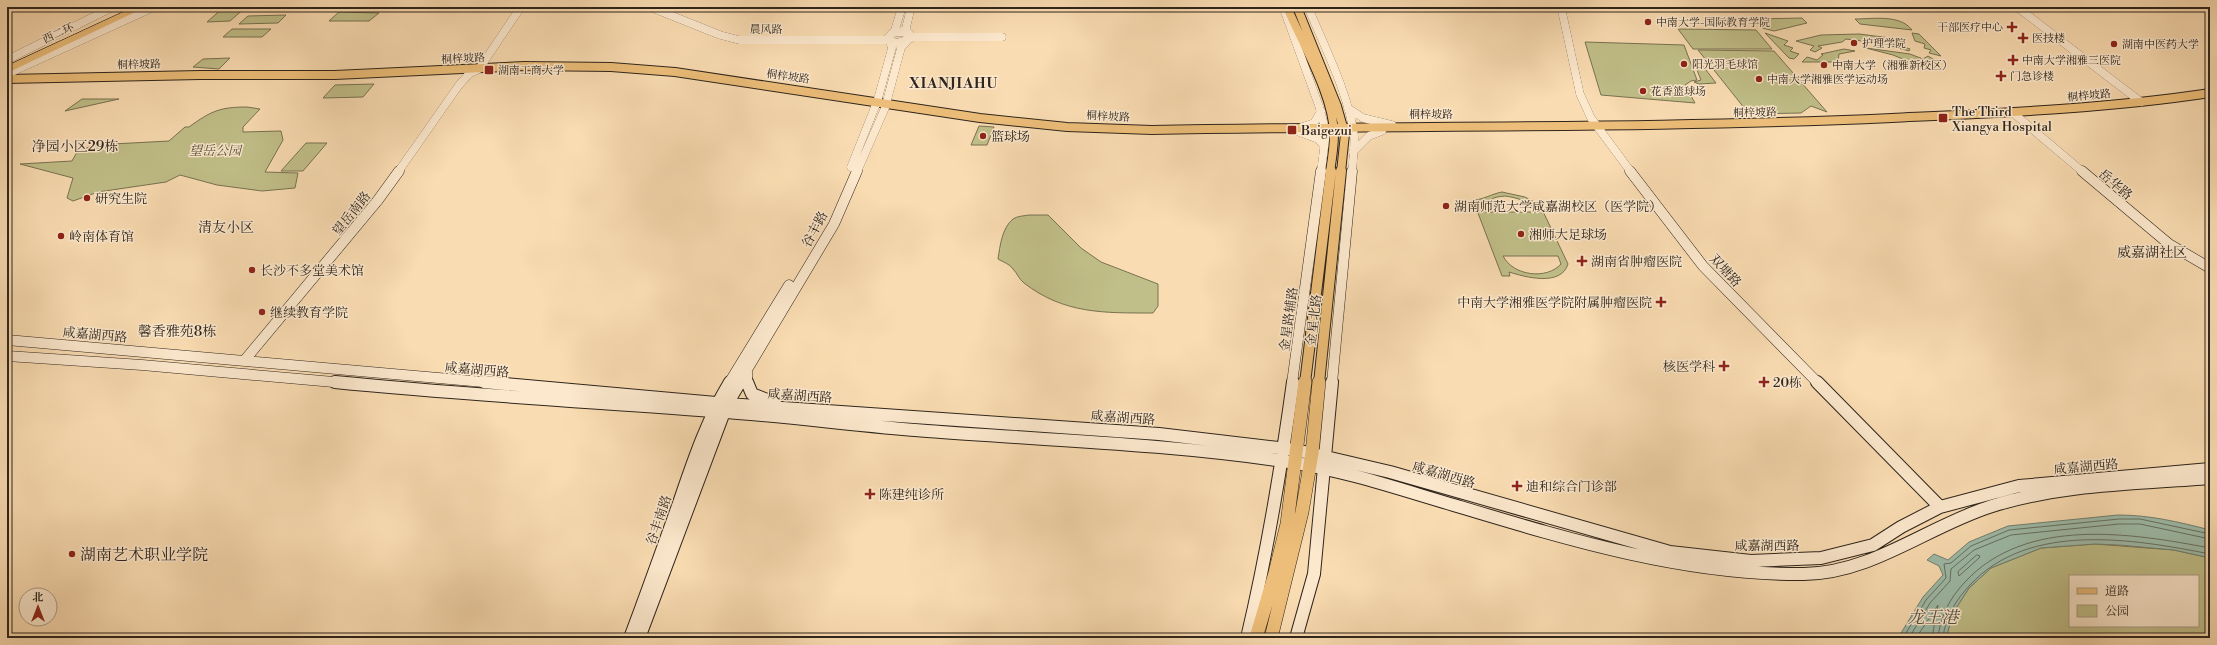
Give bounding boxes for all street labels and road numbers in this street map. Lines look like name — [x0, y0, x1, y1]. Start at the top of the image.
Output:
street label: 西二环 — [41, 21, 76, 47]
street label: 晨风路 — [750, 23, 783, 37]
street label: 桐梓坡路 — [441, 51, 485, 67]
street label: 桐梓坡路 — [117, 58, 161, 72]
street label: 桐梓坡路 — [765, 67, 811, 87]
street label: 桐梓坡路 — [2067, 87, 2112, 105]
street label: 桐梓坡路 — [1733, 106, 1777, 120]
street label: 桐梓坡路 — [1409, 108, 1453, 122]
street label: 桐梓坡路 — [1086, 109, 1130, 125]
street label: 岳华路 — [2095, 166, 2135, 203]
street label: 望岳南路 — [329, 188, 374, 239]
street label: 谷丰路 — [798, 209, 831, 250]
street label: 双塘路 — [1706, 251, 1744, 290]
street label: 金星路辅路 — [1277, 286, 1301, 352]
street label: 金星北路 — [1303, 293, 1325, 347]
street label: 咸嘉湖西路 — [62, 324, 128, 346]
street label: 咸嘉湖西路 — [444, 359, 510, 381]
street label: 咸嘉湖西路 — [767, 386, 833, 406]
street label: 咸嘉湖西路 — [1090, 408, 1156, 428]
street label: 咸嘉湖西路 — [2053, 456, 2119, 478]
street label: 咸嘉湖西路 — [1410, 458, 1477, 492]
street label: 谷丰南路 — [643, 493, 675, 548]
street label: 咸嘉湖西路 — [1734, 538, 1800, 554]

